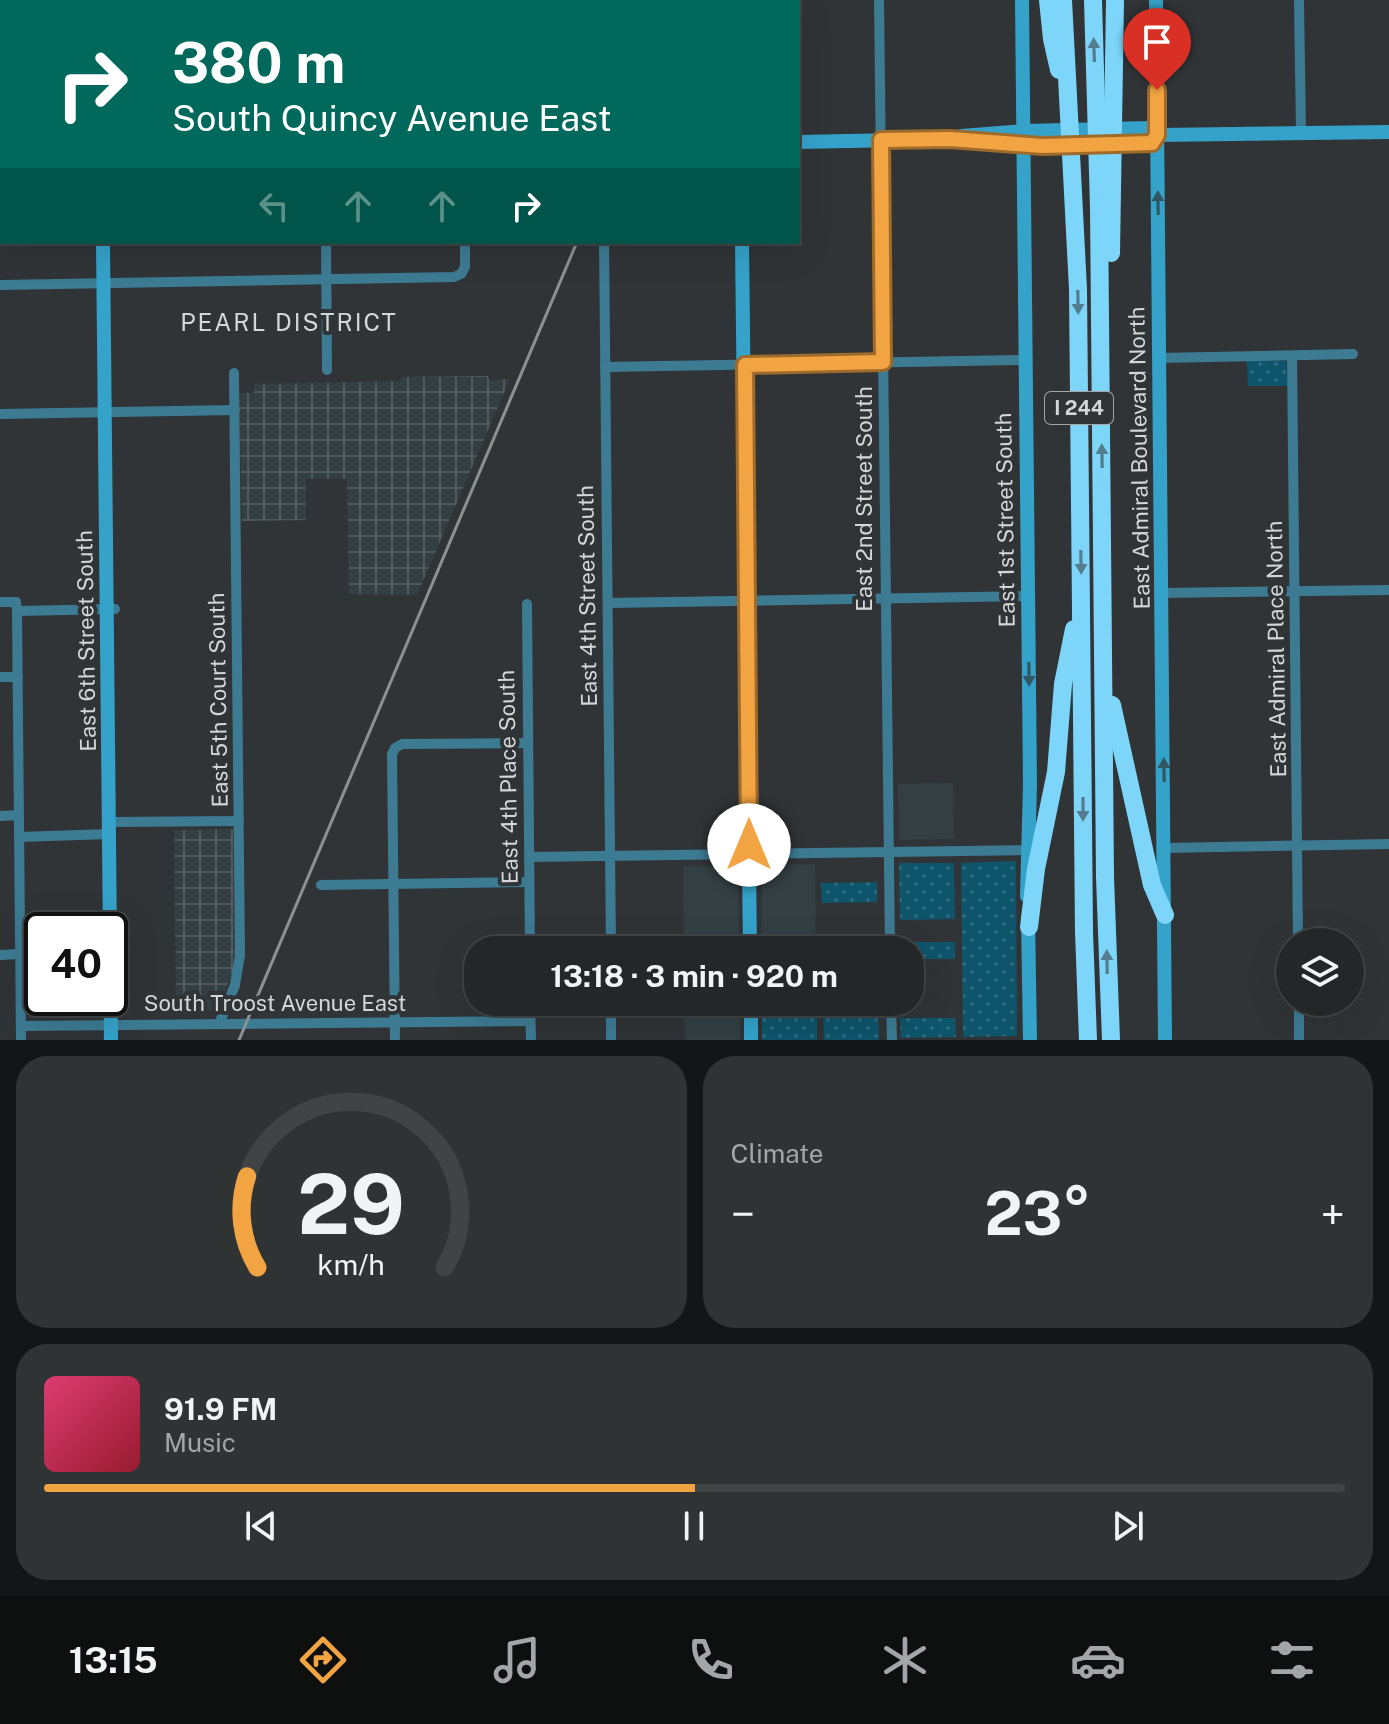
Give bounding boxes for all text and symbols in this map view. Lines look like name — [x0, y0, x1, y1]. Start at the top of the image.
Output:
pin — [1123, 8, 1191, 90]
icon: arrive — [1135, 20, 1179, 64]
text: 380 m — [172, 30, 345, 96]
icon: right — [40, 32, 144, 136]
one-way arrow — [1088, 37, 1101, 62]
text: South Quincy Avenue East — [172, 97, 612, 139]
icon: left — [252, 184, 296, 228]
icon: ahead — [336, 184, 380, 228]
icon: ahead — [420, 184, 464, 228]
icon: right — [504, 184, 548, 228]
one-way arrow — [1151, 190, 1164, 215]
one-way arrow — [1072, 290, 1084, 315]
street label: East Admiral Boulevard North — [1123, 306, 1155, 610]
district label: PEARL DISTRICT — [180, 308, 398, 336]
street label: East 2nd Street South — [851, 386, 877, 612]
road number: I 244 — [1045, 392, 1113, 424]
street label: East 1st Street South — [990, 412, 1020, 628]
one-way arrow — [1096, 443, 1108, 468]
street label: East 4th Street South — [572, 485, 602, 707]
street label: East Admiral Place North — [1261, 520, 1291, 778]
street label: East 6th Street South — [71, 530, 101, 752]
one-way arrow — [1075, 550, 1087, 575]
street label: East 5th Court South — [203, 592, 233, 808]
one-way arrow — [1022, 662, 1035, 687]
street label: East 4th Place South — [493, 670, 523, 884]
one-way arrow — [1158, 757, 1170, 782]
one-way arrow — [1077, 797, 1089, 822]
position arrow — [707, 803, 791, 887]
speed limit sign: 40 — [24, 912, 128, 1016]
map controls — [1276, 928, 1364, 1016]
button: layers — [1276, 928, 1364, 1016]
one-way arrow — [1100, 949, 1113, 974]
text: 13:18 · 3 min · 920 m — [550, 958, 838, 994]
street label: South Troost Avenue East — [144, 990, 406, 1016]
text: Climate — [731, 1138, 824, 1169]
text: 29 — [297, 1155, 405, 1253]
text: 23° — [985, 1178, 1091, 1249]
text: − — [731, 1188, 755, 1240]
text: + — [1321, 1188, 1345, 1240]
text: km/h — [318, 1248, 385, 1281]
text: 91.9 FM — [164, 1391, 277, 1427]
text: Music — [164, 1427, 236, 1458]
icon: previous — [239, 1504, 283, 1548]
icon: pause — [672, 1504, 716, 1548]
icon: next — [1106, 1504, 1150, 1548]
icon: directions — [295, 1632, 351, 1688]
icon: music — [489, 1632, 545, 1688]
icon: phone — [683, 1632, 739, 1688]
icon: climate — [877, 1632, 933, 1688]
icon: car — [1070, 1632, 1126, 1688]
icon: filters — [1264, 1632, 1320, 1688]
text: 13:15 — [69, 1639, 158, 1681]

